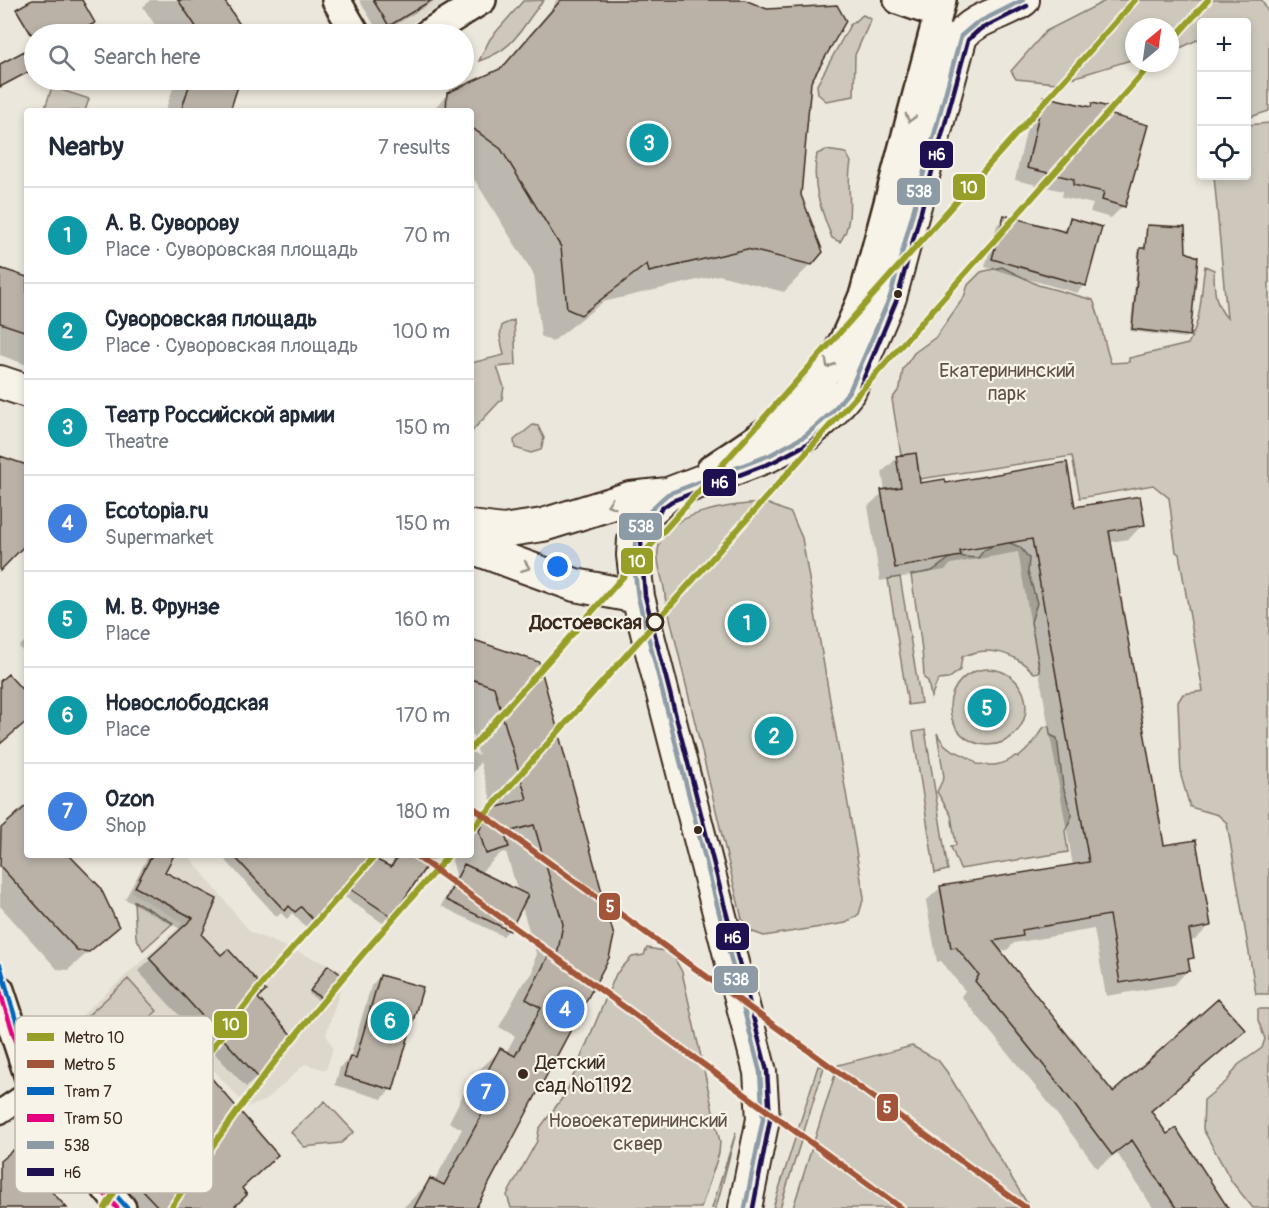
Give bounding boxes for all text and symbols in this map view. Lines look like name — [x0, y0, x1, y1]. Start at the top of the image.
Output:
north arrow — [1125, 18, 1179, 72]
map controls — [1197, 18, 1251, 180]
button: + — [1197, 18, 1251, 72]
search box — [24, 24, 474, 90]
icon: search — [45, 41, 78, 74]
text: Search here — [93, 43, 200, 71]
button: − — [1197, 72, 1251, 126]
one-way arrow — [905, 113, 917, 123]
pin: 3 — [630, 120, 668, 166]
button: locate — [1197, 126, 1251, 180]
text: Nearby — [48, 131, 124, 163]
text: 7 results — [378, 135, 450, 160]
line badge: н6 — [919, 140, 954, 169]
text: н6 — [928, 145, 946, 165]
line badge: 10 — [952, 173, 986, 201]
line badge: 538 — [896, 177, 941, 206]
text: 10 — [960, 178, 978, 198]
text: 538 — [906, 182, 932, 202]
text: А. В. Суворову — [105, 209, 239, 237]
text: 1 — [64, 223, 71, 248]
text: 70 m — [404, 223, 450, 248]
text: Place · Суворовская площадь — [105, 237, 358, 262]
unlabelled marker — [892, 288, 904, 300]
text: Суворовская площадь — [105, 305, 317, 333]
text: 2 — [62, 319, 73, 344]
text: 100 m — [393, 319, 450, 344]
text: Place · Суворовская площадь — [105, 333, 358, 358]
one-way arrow — [825, 358, 836, 369]
park label: Екатерининский парк — [939, 358, 1075, 406]
text: Театр Российской армии — [105, 401, 334, 429]
text: 3 — [62, 415, 73, 440]
text: 150 m — [396, 415, 450, 440]
text: Theatre — [105, 429, 169, 454]
line badge: н6 — [702, 468, 737, 497]
text: н6 — [711, 473, 729, 493]
text: Ecotopia.ru — [105, 497, 209, 525]
one-way arrow — [606, 497, 617, 509]
text: 4 — [62, 511, 73, 536]
text: 150 m — [396, 511, 450, 536]
line badge: 538 — [618, 512, 663, 541]
text: 538 — [628, 517, 654, 537]
text: Supermarket — [105, 525, 214, 550]
line badge: 10 — [620, 547, 654, 575]
your location — [543, 552, 572, 581]
text: 10 — [628, 552, 646, 572]
one-way arrow — [520, 559, 531, 572]
text: М. В. Фрунзе — [105, 593, 219, 621]
pin: 1 — [728, 600, 766, 646]
text: 5 — [62, 607, 73, 632]
text: 160 m — [395, 607, 450, 632]
place label: Достоевская — [529, 610, 642, 635]
marker: Достоевская — [646, 613, 664, 631]
text: Place — [105, 621, 150, 646]
pin: 5 — [968, 686, 1006, 730]
text: Новослободская — [105, 689, 269, 717]
text: 6 — [62, 703, 73, 728]
text: 170 m — [396, 703, 450, 728]
pin: 2 — [754, 714, 794, 758]
text: Place — [105, 717, 150, 742]
text: Ozon — [105, 785, 154, 813]
text: 7 — [62, 799, 73, 824]
text: 180 m — [396, 799, 450, 824]
text: Shop — [105, 813, 146, 838]
unlabelled marker — [692, 824, 704, 836]
line badge: 5 — [598, 892, 621, 921]
text: 5 — [606, 897, 615, 917]
line badge: н6 — [715, 922, 750, 951]
text: н6 — [724, 928, 742, 948]
line badge: 538 — [713, 965, 759, 994]
text: 538 — [723, 970, 749, 990]
pin: 4 — [546, 986, 584, 1032]
pin: 6 — [370, 998, 410, 1044]
line badge: 10 — [213, 1010, 248, 1039]
text: 10 — [222, 1015, 240, 1035]
legend — [15, 1016, 213, 1193]
text: Metro 10 — [64, 1028, 125, 1048]
place label: Детский сад №1192 — [534, 1050, 632, 1098]
text: Metro 5 — [64, 1055, 116, 1075]
marker: Детский сад №1192 — [516, 1067, 530, 1081]
pin: 7 — [466, 1070, 506, 1114]
text: Tram 7 — [64, 1082, 112, 1102]
line badge: 5 — [876, 1093, 899, 1122]
text: 5 — [883, 1098, 892, 1118]
park label: Новоекатерининский сквер — [548, 1108, 728, 1156]
text: Tram 50 — [64, 1109, 123, 1129]
text: 538 — [64, 1136, 90, 1156]
text: н6 — [64, 1163, 81, 1183]

